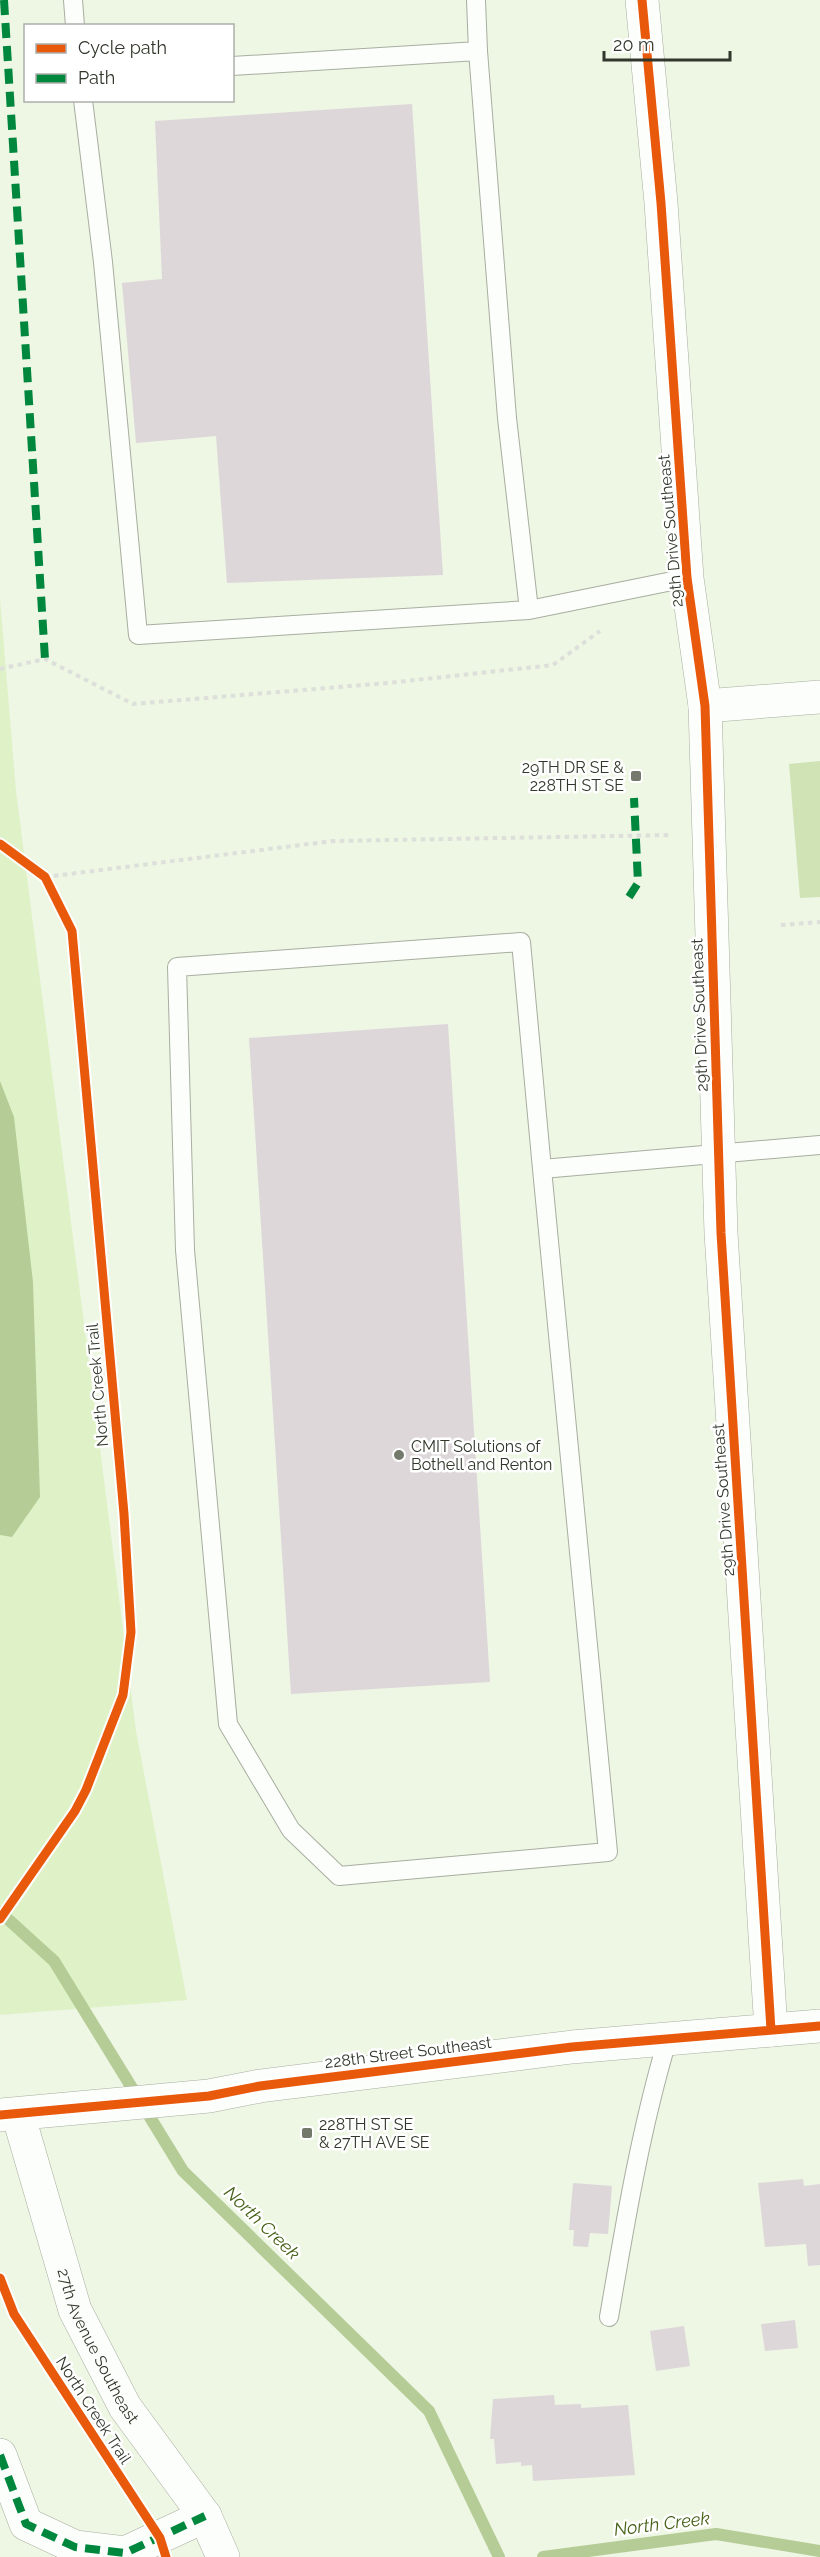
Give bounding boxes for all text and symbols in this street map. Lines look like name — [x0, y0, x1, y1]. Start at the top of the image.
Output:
legend — [24, 24, 234, 102]
scale bar — [604, 24, 730, 62]
text: 20 m — [613, 34, 655, 55]
text: Cycle path — [78, 37, 167, 58]
text: Path — [78, 67, 115, 88]
street label: 29th Drive Southeast — [654, 453, 687, 608]
place label: 29TH DR SE & 228TH ST SE — [522, 758, 624, 795]
marker: 29TH DR SE & 228TH ST SE — [629, 769, 643, 783]
street label: 29th Drive Southeast — [687, 937, 712, 1092]
street label: North Creek Trail — [83, 1322, 112, 1447]
street label: 29th Drive Southeast — [709, 1422, 738, 1577]
place label: CMIT Solutions of Bothell and Renton — [411, 1437, 552, 1474]
marker: CMIT Solutions of Bothell and Renton — [392, 1448, 406, 1462]
street label: 228th Street Southeast — [324, 2033, 493, 2072]
place label: 228TH ST SE & 27TH AVE SE — [319, 2115, 430, 2152]
marker: 228TH ST SE & 27TH AVE SE — [300, 2126, 314, 2140]
water label: North Creek — [220, 2182, 305, 2264]
street label: 27th Avenue Southeast — [53, 2266, 143, 2428]
street label: North Creek Trail — [52, 2353, 136, 2468]
water label: North Creek — [613, 2507, 712, 2540]

